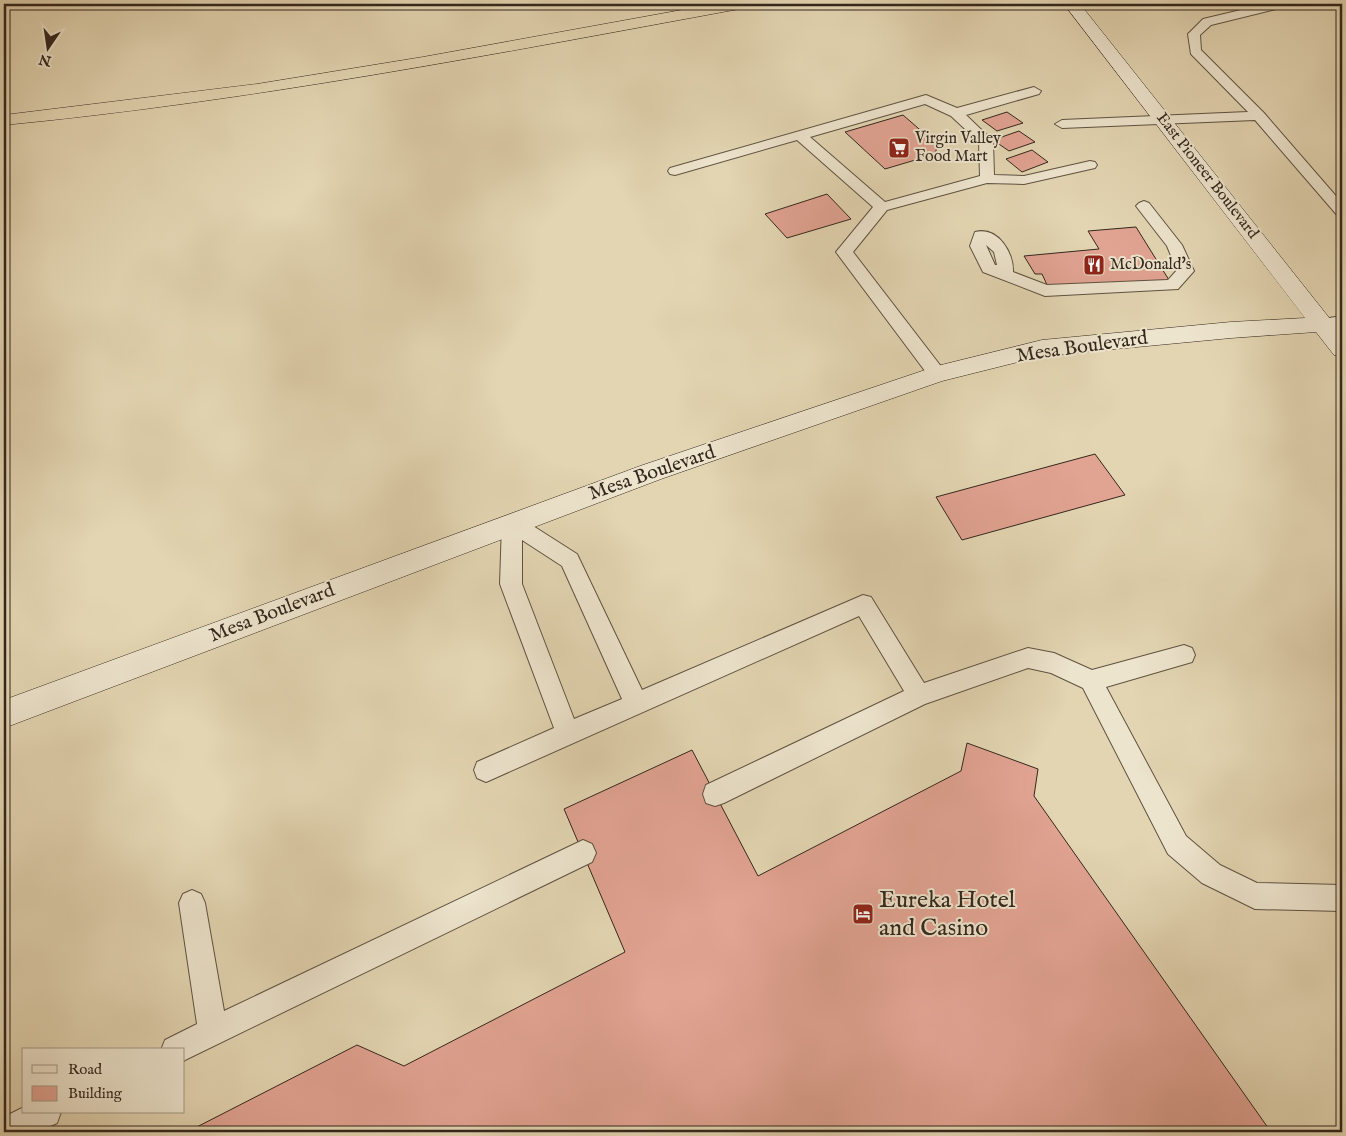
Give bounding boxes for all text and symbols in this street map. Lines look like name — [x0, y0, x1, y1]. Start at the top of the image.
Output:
north arrow — [22, 22, 72, 72]
text: N — [37, 50, 54, 70]
street label: East Pioneer Boulevard — [1152, 109, 1263, 243]
place label: Virgin Valley Food Mart — [914, 129, 1001, 167]
supermarket icon: Virgin Valley Food Mart — [887, 136, 911, 160]
restaurant icon: McDonald's — [1082, 253, 1106, 277]
place label: McDonald's — [1110, 255, 1192, 275]
street label: Mesa Boulevard — [1015, 325, 1150, 369]
street label: Mesa Boulevard — [585, 440, 719, 506]
street label: Mesa Boulevard — [206, 578, 338, 648]
place label: Eureka Hotel and Casino — [879, 885, 1016, 944]
hotel icon: Eureka Hotel and Casino — [851, 902, 875, 926]
legend — [22, 1048, 185, 1114]
text: Road — [68, 1060, 103, 1079]
text: Building — [68, 1084, 123, 1103]

